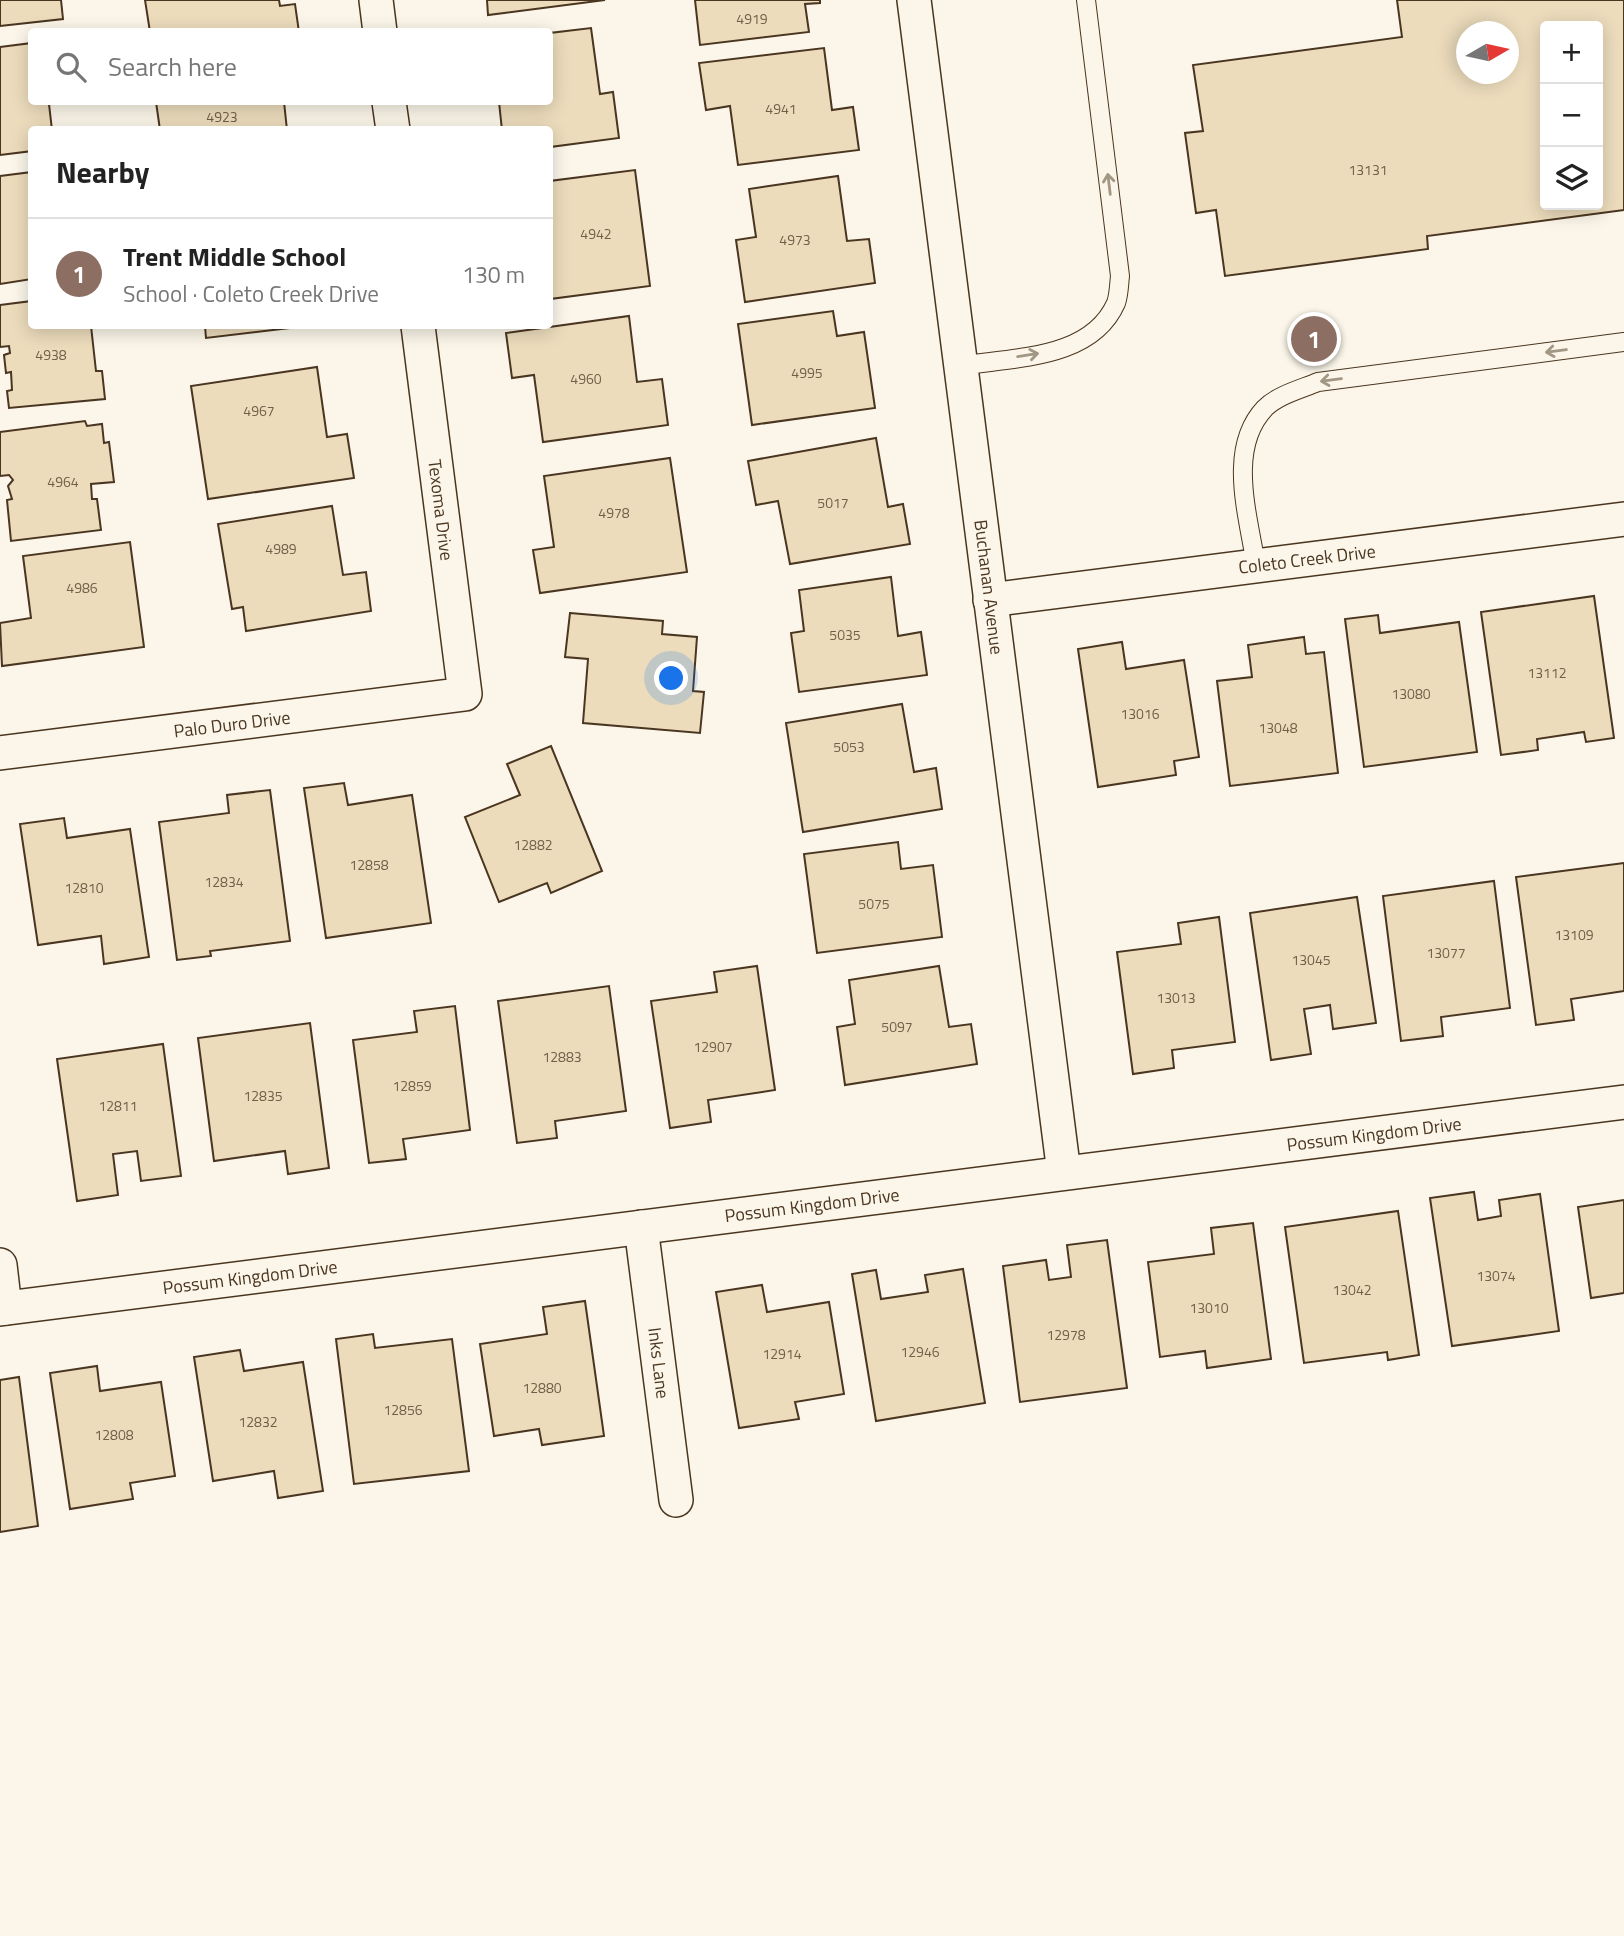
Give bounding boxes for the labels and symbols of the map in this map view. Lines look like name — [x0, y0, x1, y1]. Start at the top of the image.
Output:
house number: 4919 — [736, 8, 768, 29]
north arrow — [1456, 21, 1519, 84]
house number: 4941 — [765, 98, 797, 119]
house number: 4923 — [206, 106, 238, 127]
house number: 13131 — [1348, 159, 1388, 180]
one-way arrow — [1102, 173, 1115, 195]
house number: 4942 — [580, 223, 612, 244]
house number: 4973 — [779, 229, 811, 250]
pin: 1 — [1291, 313, 1337, 365]
house number: 4938 — [35, 344, 67, 365]
one-way arrow — [1545, 344, 1568, 357]
one-way arrow — [1016, 348, 1039, 361]
house number: 4995 — [791, 362, 823, 383]
house number: 4960 — [570, 368, 602, 389]
one-way arrow — [1320, 374, 1343, 387]
house number: 4967 — [243, 400, 275, 421]
street label: Texoma Drive — [421, 458, 461, 562]
house number: 4964 — [47, 471, 79, 492]
house number: 5017 — [817, 492, 849, 513]
house number: 4978 — [598, 502, 630, 523]
street label: Buchanan Avenue — [967, 518, 1011, 656]
street label: Coleto Creek Drive — [1237, 537, 1377, 581]
house number: 4989 — [265, 538, 297, 559]
house number: 4986 — [66, 577, 98, 598]
house number: 5035 — [829, 624, 861, 645]
your location — [654, 661, 688, 695]
house number: 13112 — [1527, 662, 1567, 683]
house number: 13080 — [1391, 683, 1431, 704]
street label: Palo Duro Drive — [172, 703, 292, 745]
house number: 13016 — [1120, 703, 1160, 724]
house number: 13048 — [1258, 717, 1298, 738]
house number: 5053 — [833, 736, 865, 757]
house number: 12882 — [513, 834, 553, 855]
house number: 12858 — [349, 854, 389, 875]
house number: 12834 — [204, 871, 244, 892]
house number: 12810 — [64, 877, 104, 898]
house number: 5075 — [858, 893, 890, 914]
house number: 13109 — [1554, 924, 1594, 945]
house number: 13077 — [1426, 942, 1466, 963]
house number: 13045 — [1291, 949, 1331, 970]
house number: 13013 — [1156, 987, 1196, 1008]
house number: 5097 — [881, 1016, 913, 1037]
house number: 12907 — [693, 1036, 733, 1057]
house number: 12883 — [542, 1046, 582, 1067]
house number: 12859 — [392, 1075, 432, 1096]
house number: 12835 — [243, 1085, 283, 1106]
house number: 12811 — [98, 1095, 138, 1116]
street label: Possum Kingdom Drive — [1285, 1110, 1463, 1158]
street label: Possum Kingdom Drive — [723, 1181, 901, 1229]
street label: Possum Kingdom Drive — [161, 1253, 339, 1301]
house number: 13074 — [1476, 1265, 1516, 1286]
house number: 13042 — [1332, 1279, 1372, 1300]
house number: 13010 — [1189, 1297, 1229, 1318]
house number: 12978 — [1046, 1324, 1086, 1345]
street label: Inks Lane — [641, 1326, 677, 1400]
house number: 12946 — [900, 1341, 940, 1362]
house number: 12914 — [762, 1343, 802, 1364]
house number: 12880 — [522, 1377, 562, 1398]
house number: 12856 — [383, 1399, 423, 1420]
house number: 12832 — [238, 1411, 278, 1432]
house number: 12808 — [94, 1424, 134, 1445]

